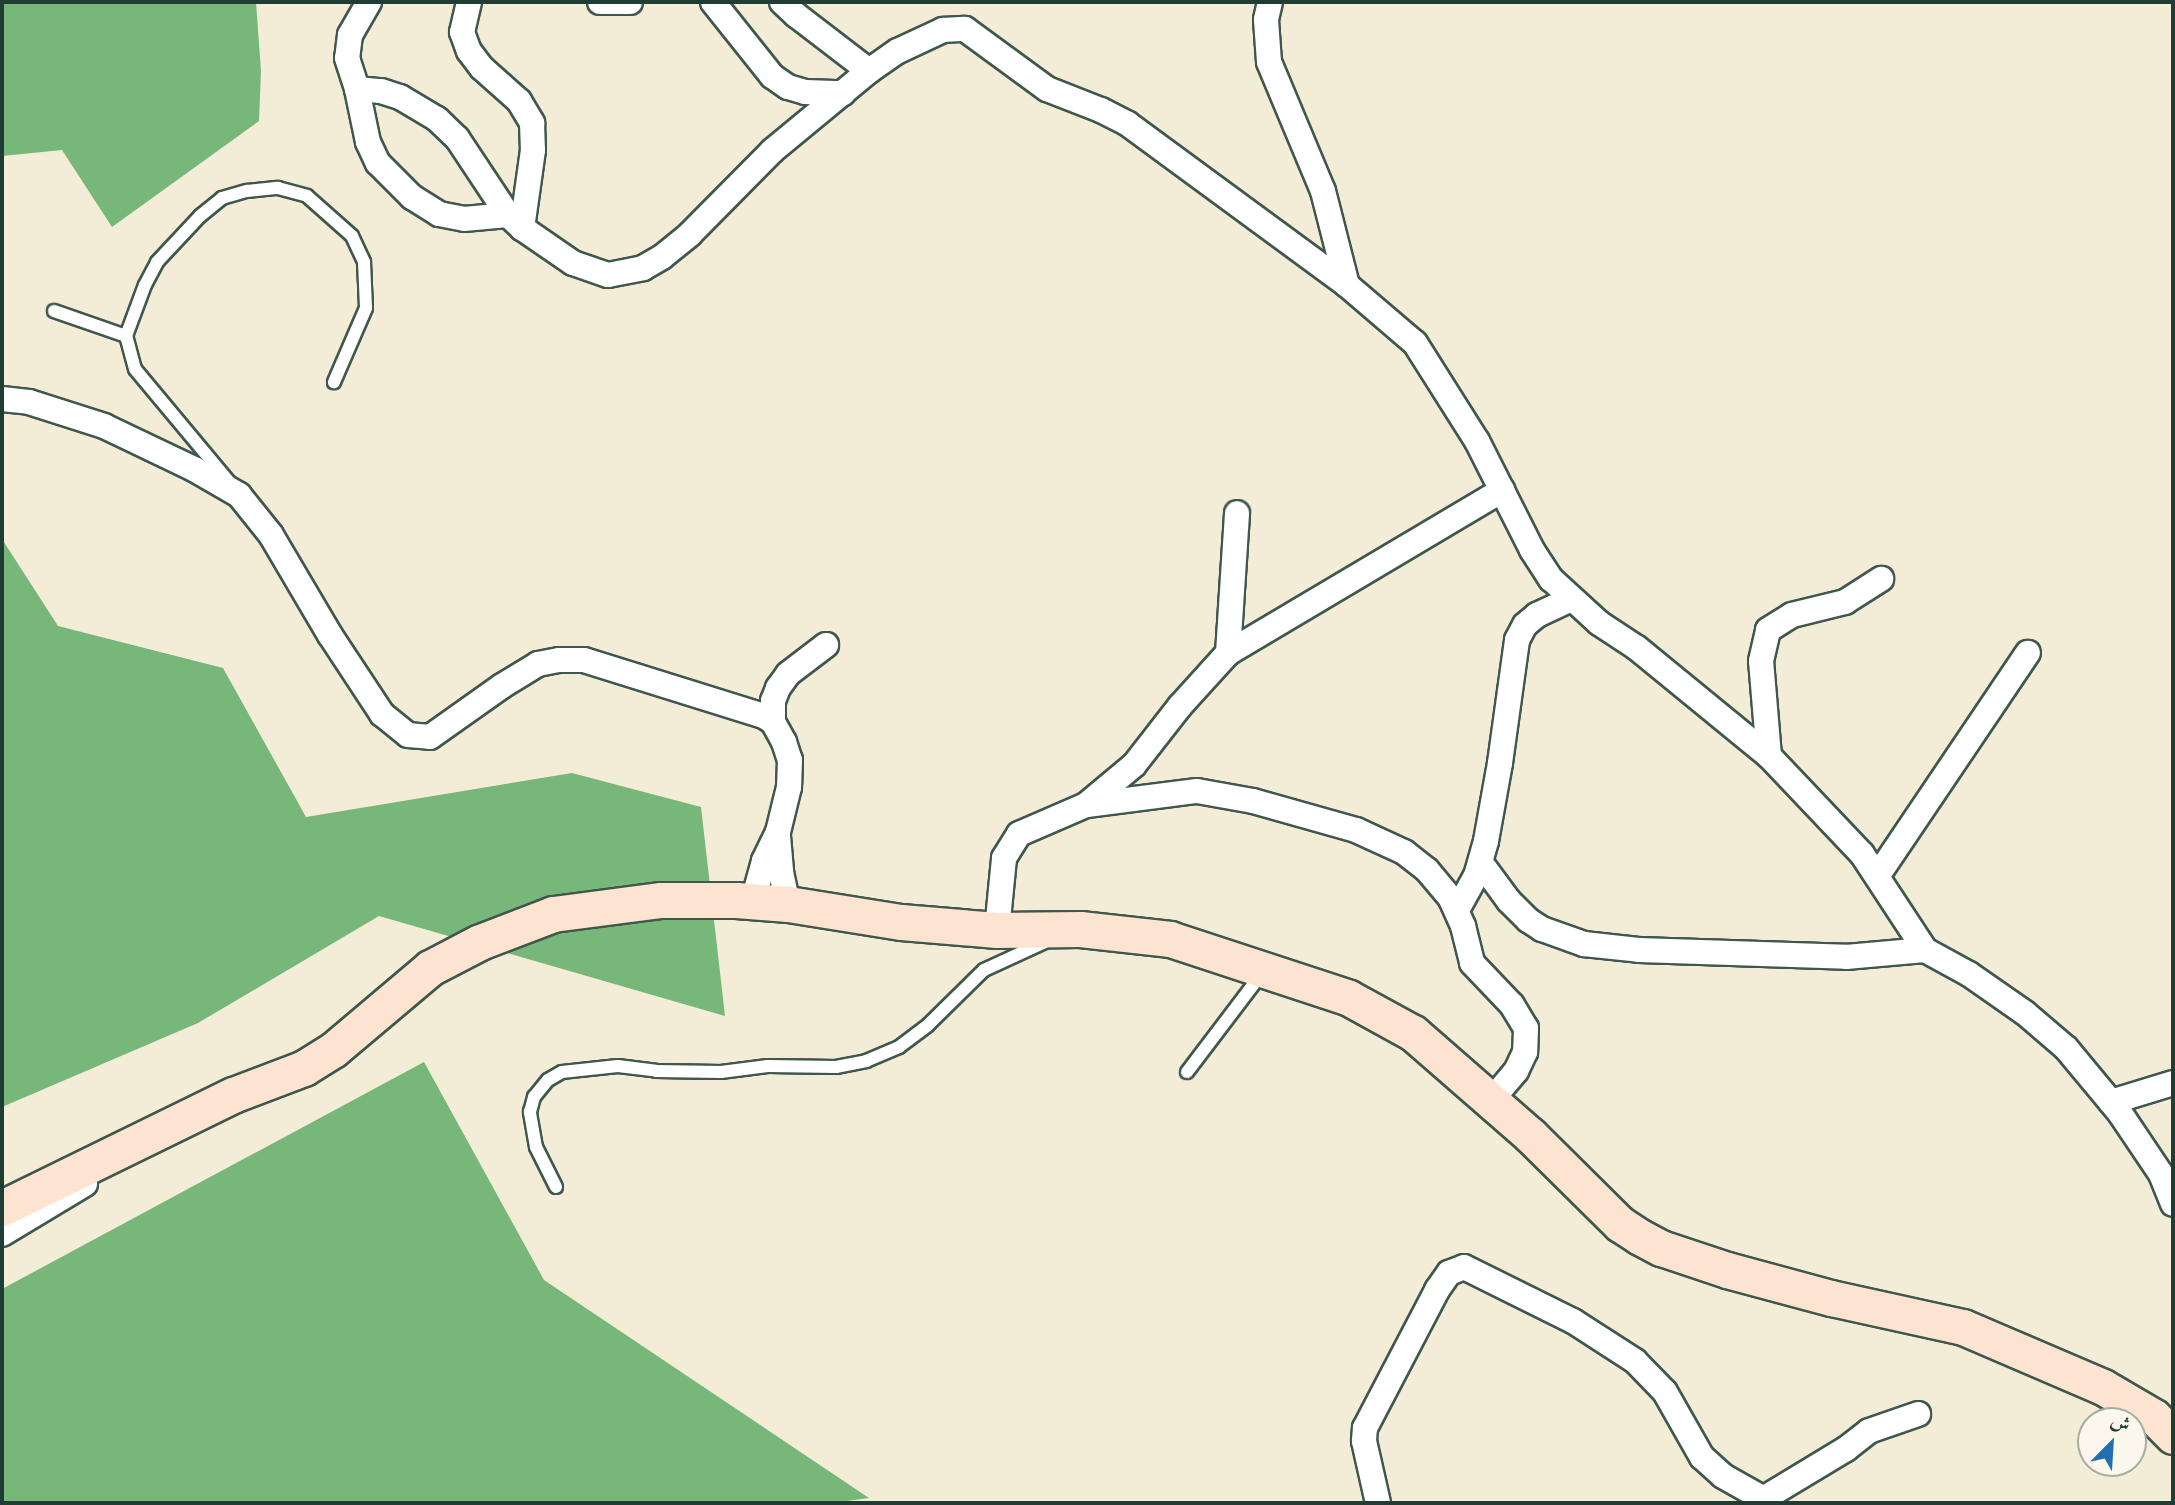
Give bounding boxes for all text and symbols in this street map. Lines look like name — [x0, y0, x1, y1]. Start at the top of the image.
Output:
north arrow — [2077, 1407, 2147, 1477]
text: ش — [2106, 1408, 2134, 1440]

